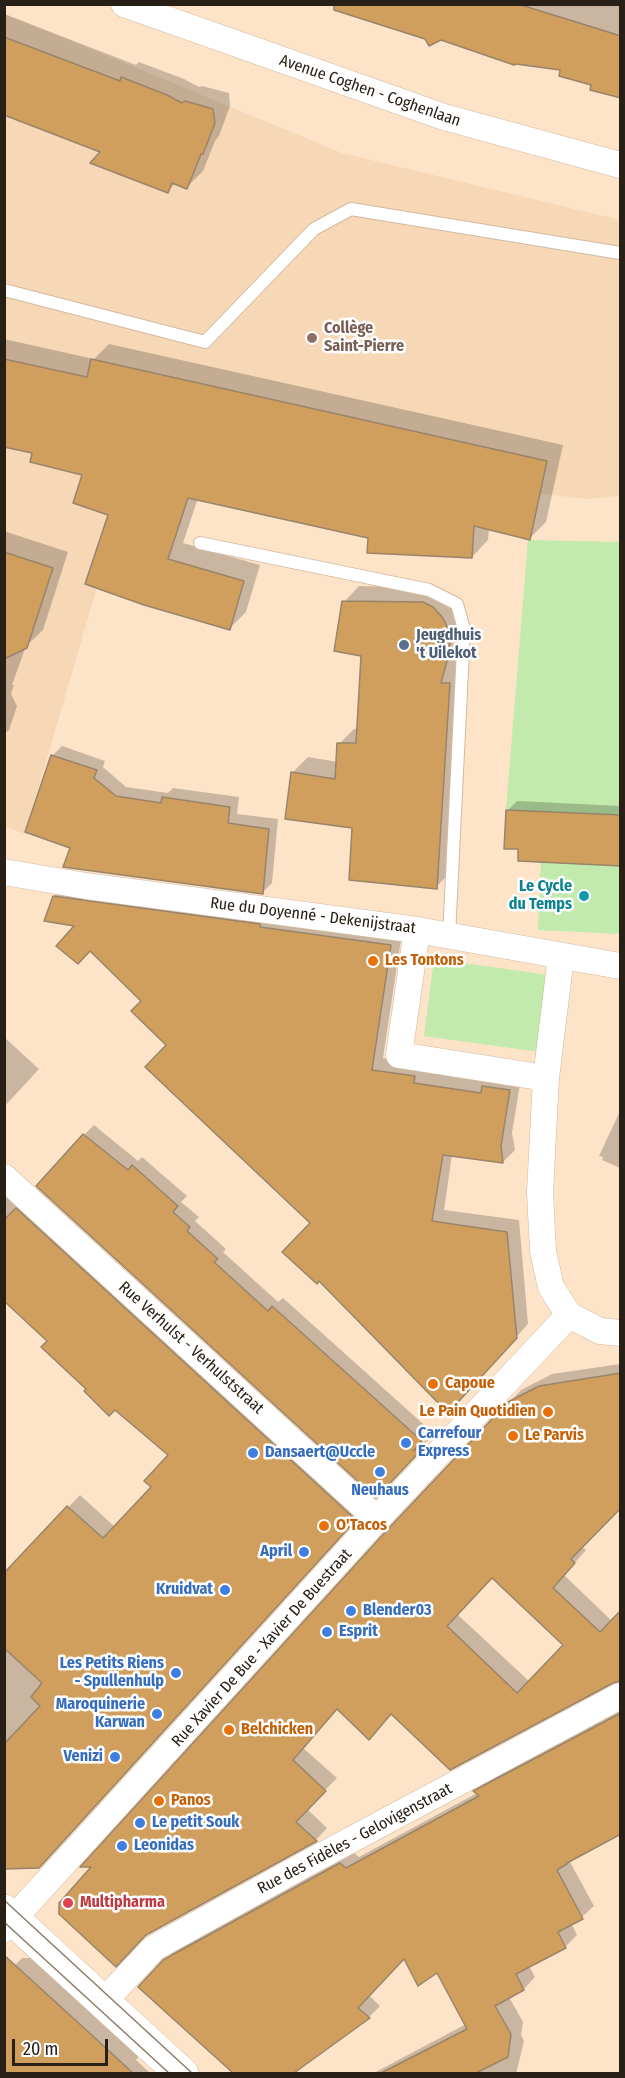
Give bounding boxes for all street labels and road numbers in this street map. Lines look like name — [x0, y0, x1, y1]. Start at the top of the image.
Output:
street label: Avenue Coghen - Coghenlaan — [277, 51, 463, 131]
street label: Rue du Doyenné - Dekenijstraat — [209, 894, 417, 938]
street label: Rue Verhulst - Verhulststraat — [114, 1278, 268, 1418]
street label: Rue Xavier De Bue - Xavier De Buestraat — [168, 1545, 356, 1751]
street label: Rue des Fidèles - Gelovigenstraat — [254, 1779, 456, 1899]

